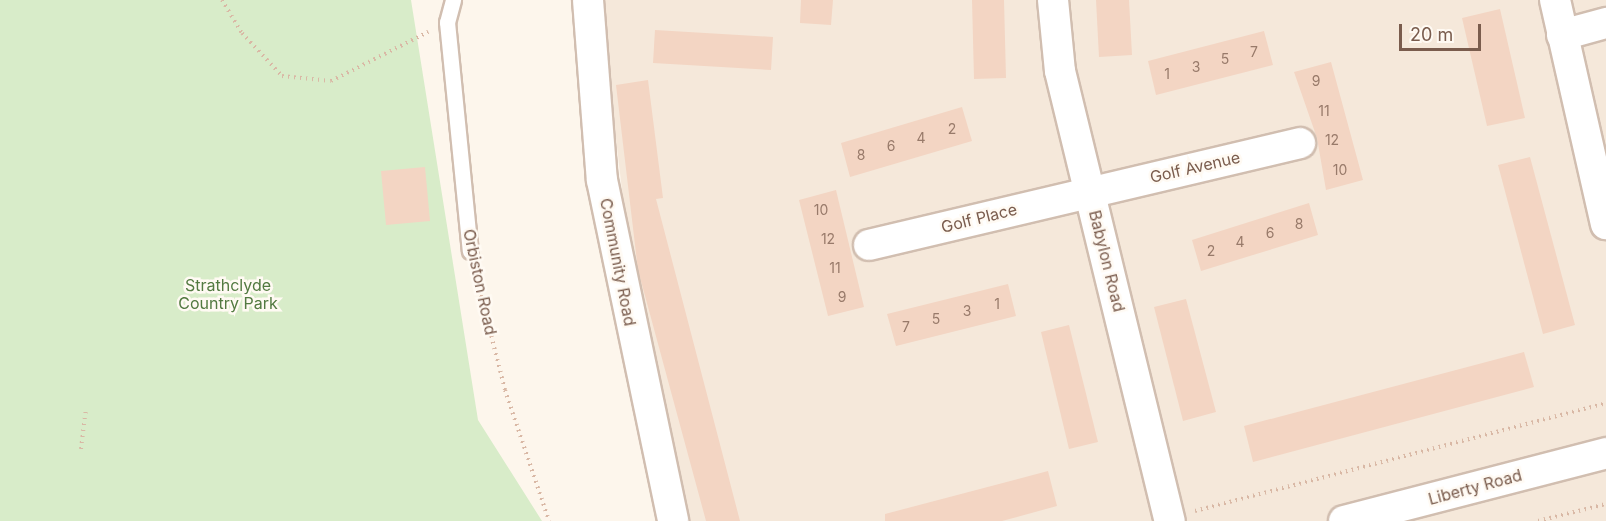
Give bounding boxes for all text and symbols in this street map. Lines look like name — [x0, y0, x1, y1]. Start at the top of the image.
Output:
scale bar — [1402, 12, 1484, 50]
text: 20 m — [1410, 24, 1453, 45]
house number: 7 — [1250, 44, 1258, 60]
house number: 5 — [1221, 51, 1229, 67]
house number: 3 — [1192, 59, 1200, 75]
house number: 1 — [1164, 66, 1170, 82]
house number: 9 — [1312, 73, 1320, 89]
house number: 11 — [1318, 103, 1330, 119]
house number: 2 — [948, 121, 956, 137]
house number: 4 — [916, 130, 926, 146]
house number: 12 — [1325, 132, 1339, 148]
house number: 6 — [887, 138, 895, 154]
house number: 8 — [857, 147, 865, 163]
street label: Golf Avenue — [1148, 147, 1242, 187]
house number: 10 — [1333, 162, 1347, 178]
street label: Community Road — [596, 196, 640, 328]
street label: Golf Place — [939, 199, 1019, 237]
house number: 10 — [814, 202, 828, 218]
street label: Babylon Road — [1085, 208, 1129, 314]
house number: 8 — [1295, 216, 1303, 232]
house number: 6 — [1266, 225, 1274, 241]
street label: Orbiston Road — [459, 227, 501, 337]
house number: 12 — [821, 231, 835, 247]
house number: 4 — [1235, 234, 1245, 250]
house number: 2 — [1207, 243, 1215, 259]
house number: 11 — [829, 260, 841, 276]
park label: Strathclyde Country Park — [178, 275, 278, 313]
house number: 9 — [838, 289, 846, 305]
house number: 1 — [994, 296, 1000, 312]
house number: 3 — [963, 303, 971, 319]
house number: 5 — [932, 311, 940, 327]
house number: 7 — [902, 319, 910, 335]
street label: Liberty Road — [1426, 465, 1524, 509]

